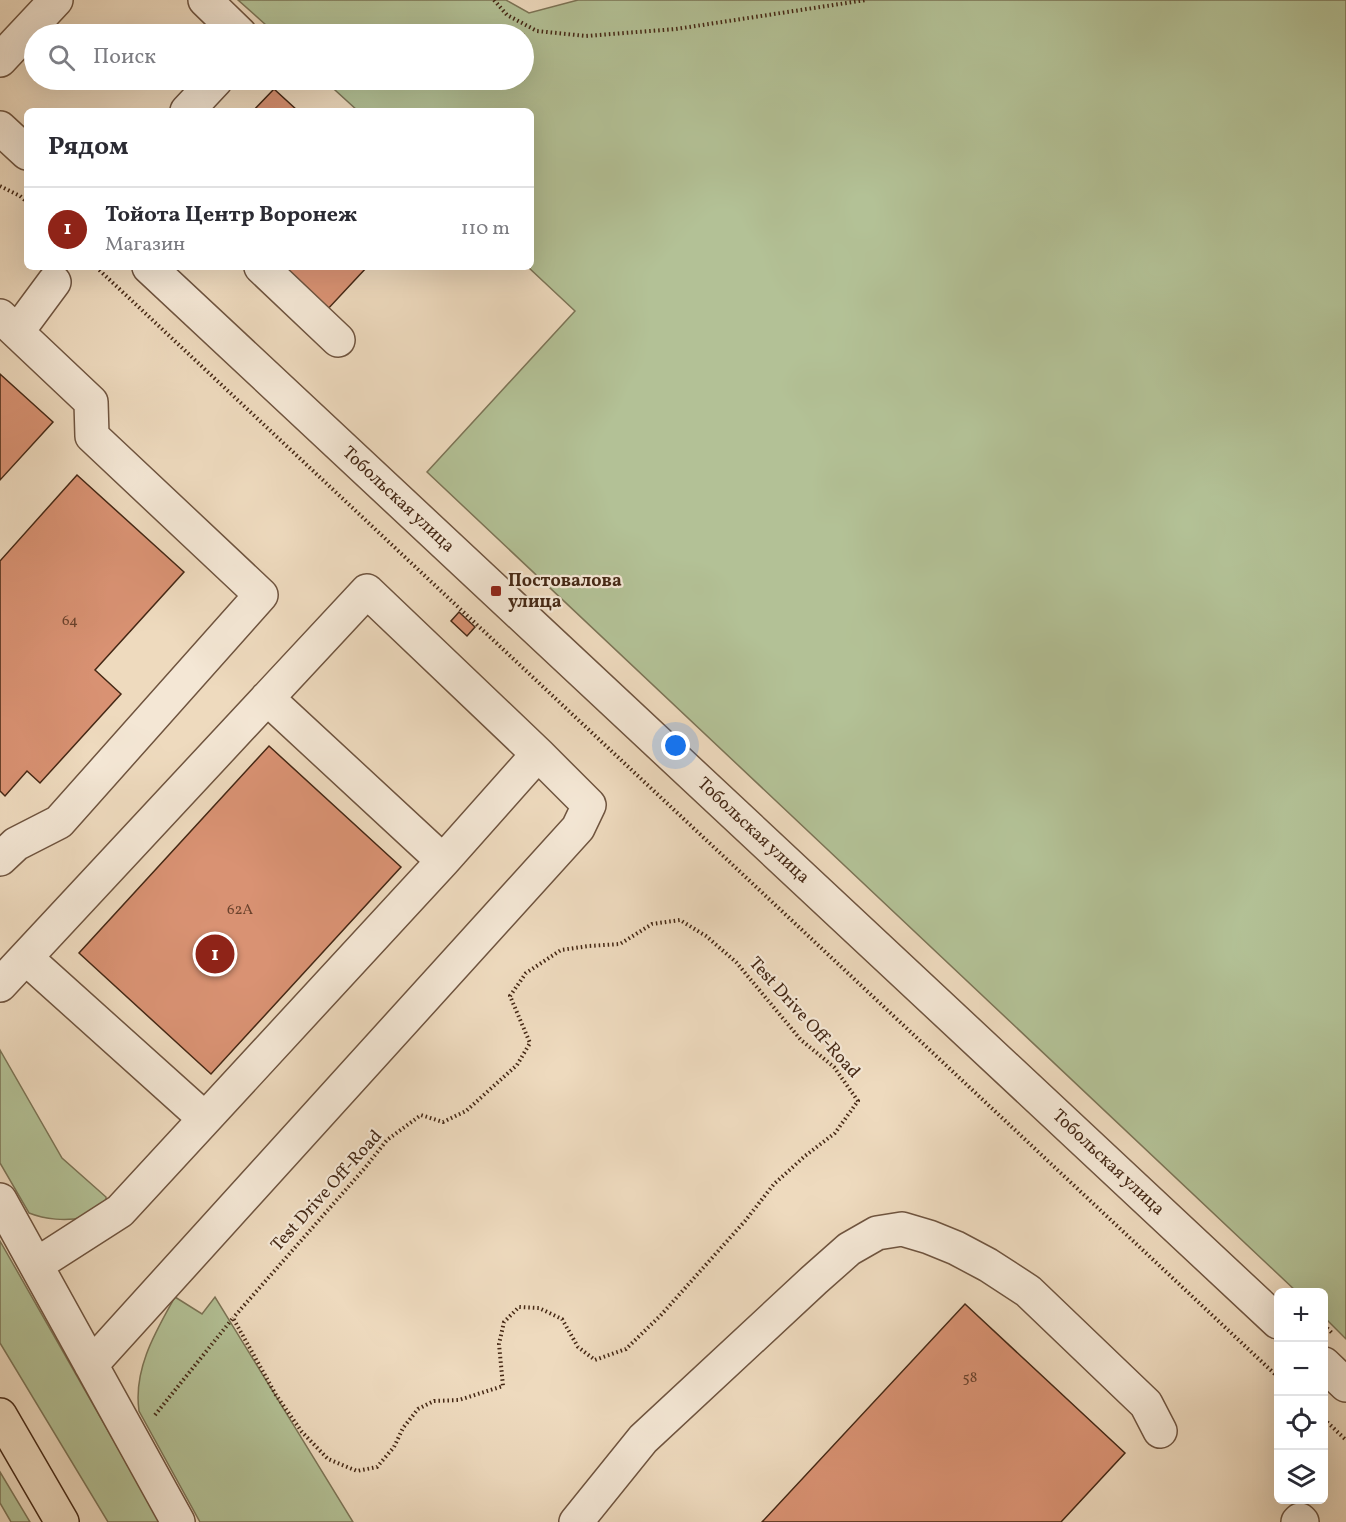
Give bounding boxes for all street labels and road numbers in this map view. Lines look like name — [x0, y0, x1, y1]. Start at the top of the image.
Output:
street label: Тобольская улица — [336, 441, 460, 559]
street label: Тобольская улица — [691, 772, 815, 890]
street label: Test Drive Off-Road — [743, 952, 865, 1084]
street label: Тобольская улица — [1046, 1104, 1170, 1222]
street label: Test Drive Off-Road — [266, 1125, 388, 1257]

